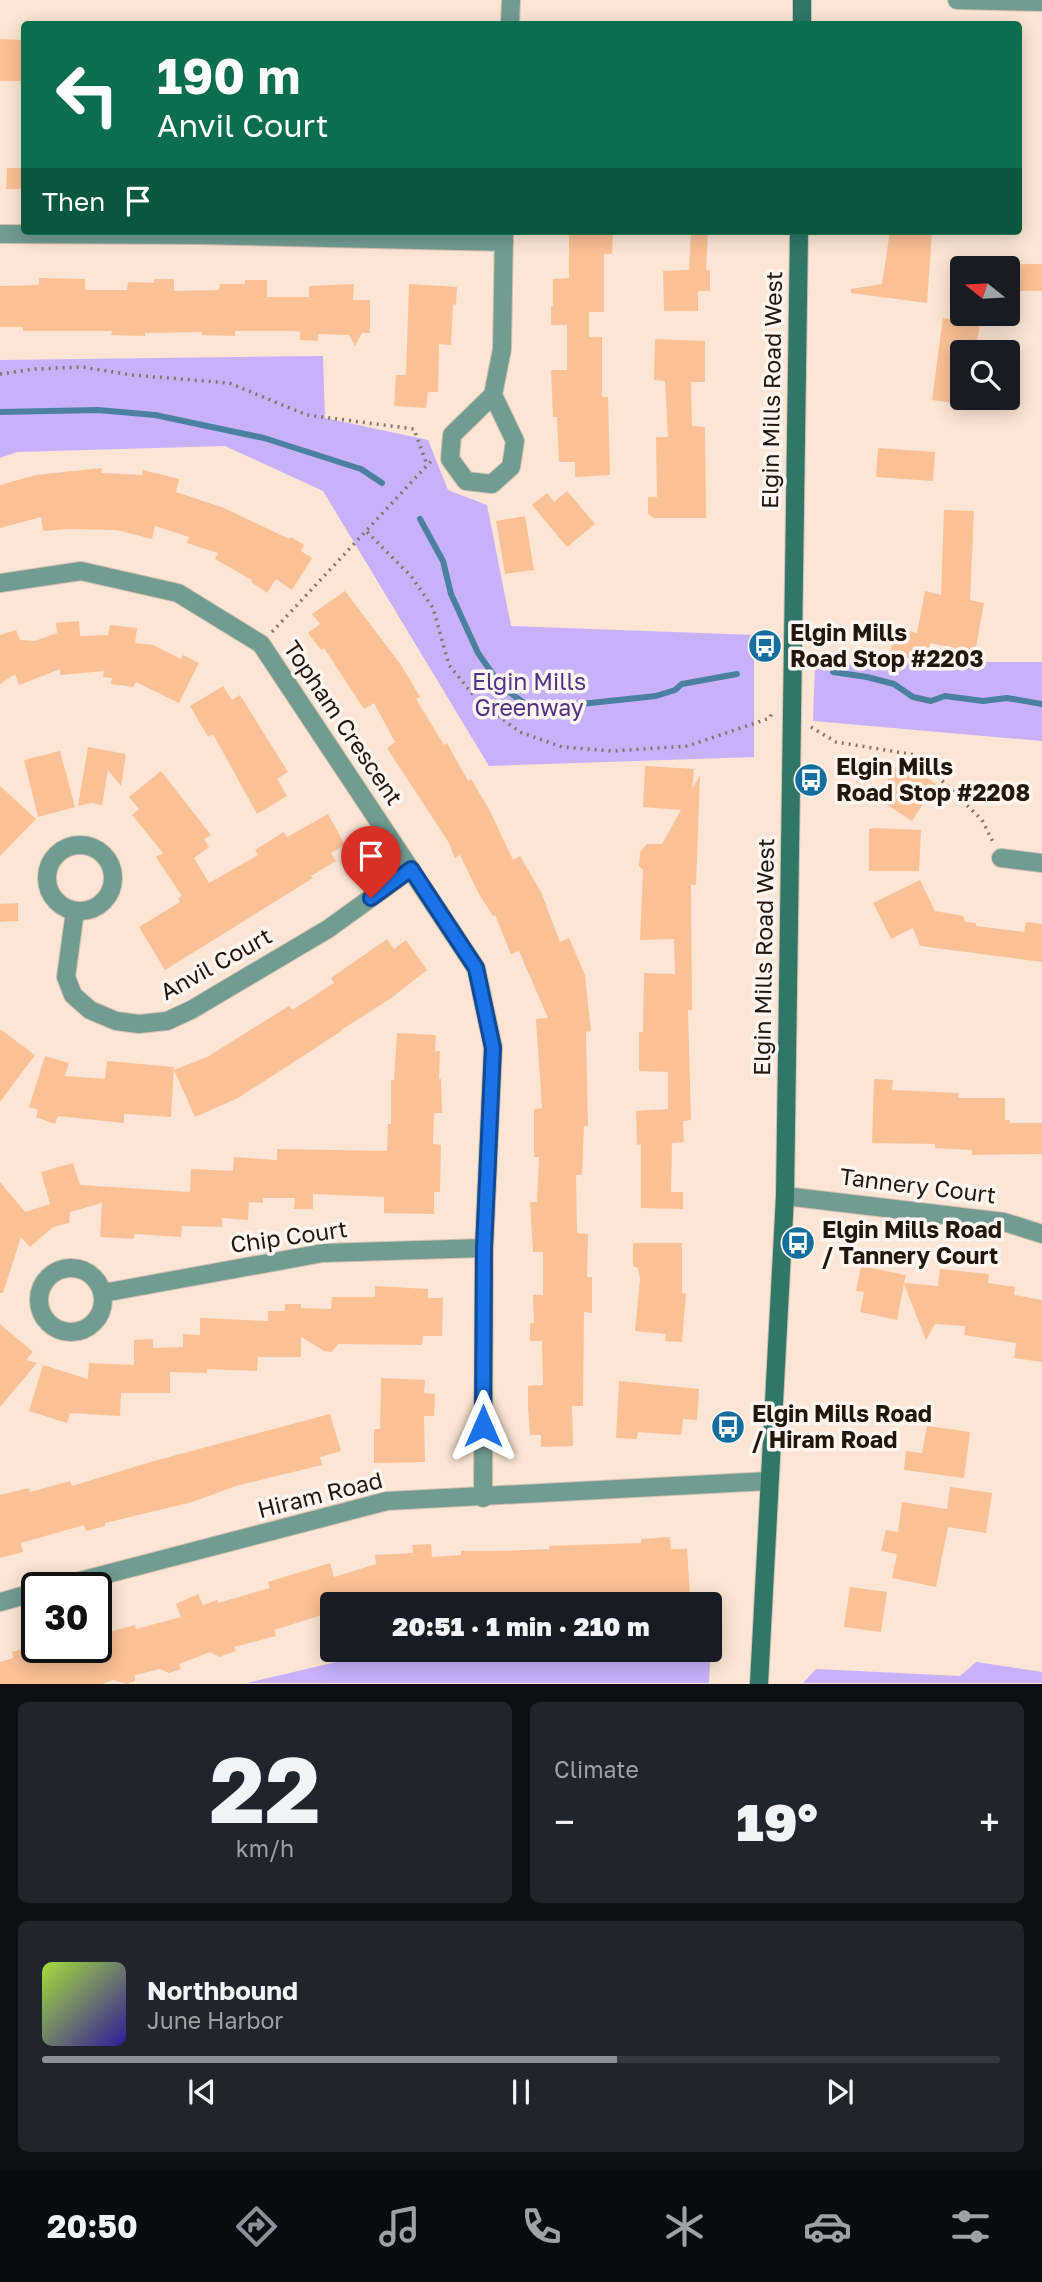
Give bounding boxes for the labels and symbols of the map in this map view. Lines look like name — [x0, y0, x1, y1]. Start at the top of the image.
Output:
north arrow — [950, 256, 1020, 326]
street label: Elgin Mills Road West — [755, 271, 787, 509]
place label: Elgin Mills Road Stop #2203 — [790, 618, 983, 672]
bus stop icon: Elgin Mills Road Stop #2203 — [746, 627, 784, 665]
street label: Topham Crescent — [278, 635, 409, 810]
park label: Elgin Mills Greenway — [472, 667, 586, 721]
place label: Elgin Mills Road Stop #2208 — [836, 752, 1030, 806]
bus stop icon: Elgin Mills Road Stop #2208 — [792, 761, 830, 799]
pin — [341, 826, 401, 898]
street label: Elgin Mills Road West — [747, 838, 779, 1076]
street label: Anvil Court — [155, 921, 276, 1005]
street label: Tannery Court — [838, 1162, 998, 1208]
street label: Chip Court — [229, 1214, 349, 1258]
place label: Elgin Mills Road / Tannery Court — [822, 1215, 1002, 1269]
bus stop icon: Elgin Mills Road / Tannery Court — [779, 1224, 817, 1262]
position arrow — [446, 1389, 520, 1463]
place label: Elgin Mills Road / Hiram Road — [752, 1399, 932, 1453]
bus stop icon: Elgin Mills Road / Hiram Road — [709, 1408, 747, 1446]
street label: Hiram Road — [254, 1465, 385, 1523]
speed limit sign: 30 — [21, 1572, 112, 1663]

